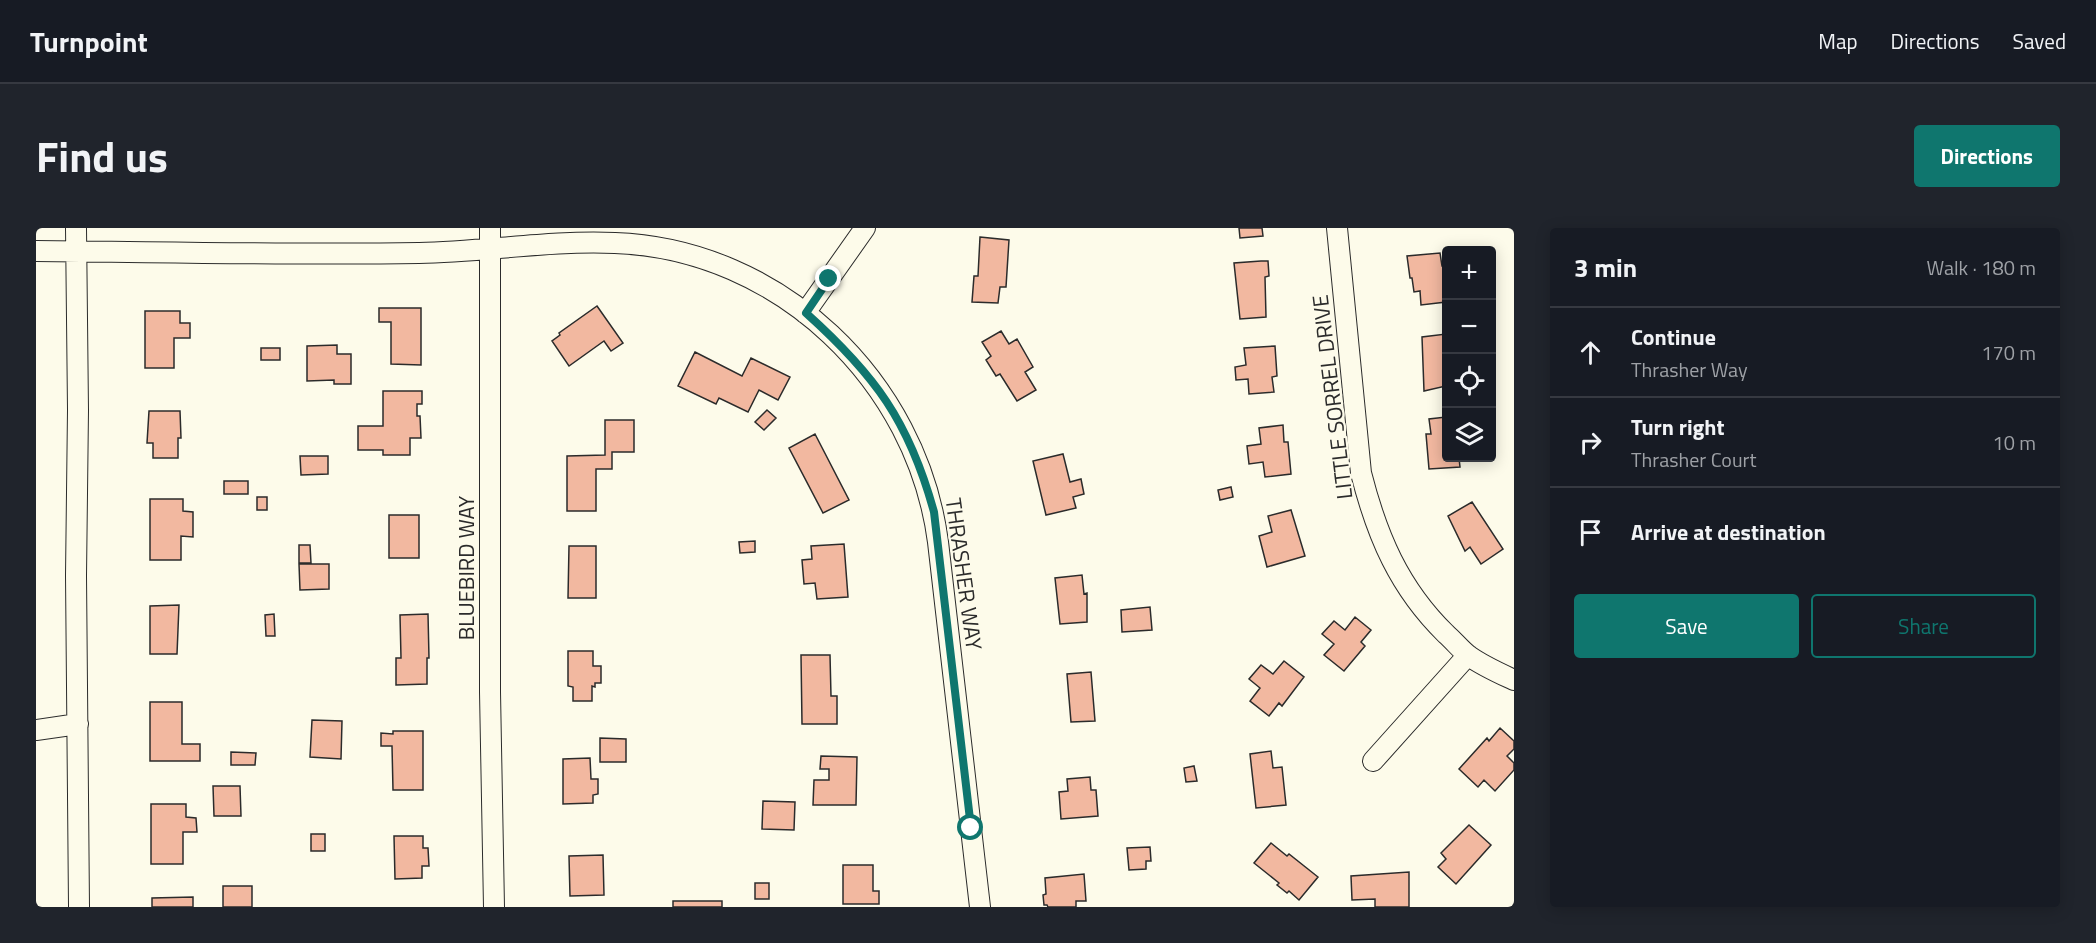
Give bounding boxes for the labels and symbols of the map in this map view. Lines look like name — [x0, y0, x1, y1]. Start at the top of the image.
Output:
route end — [815, 265, 841, 291]
street label: LITTLE SORREL DRIVE — [1303, 293, 1361, 501]
street label: BLUEBIRD WAY — [449, 496, 483, 640]
street label: THRASHER WAY — [937, 496, 992, 652]
route start — [957, 814, 983, 840]

